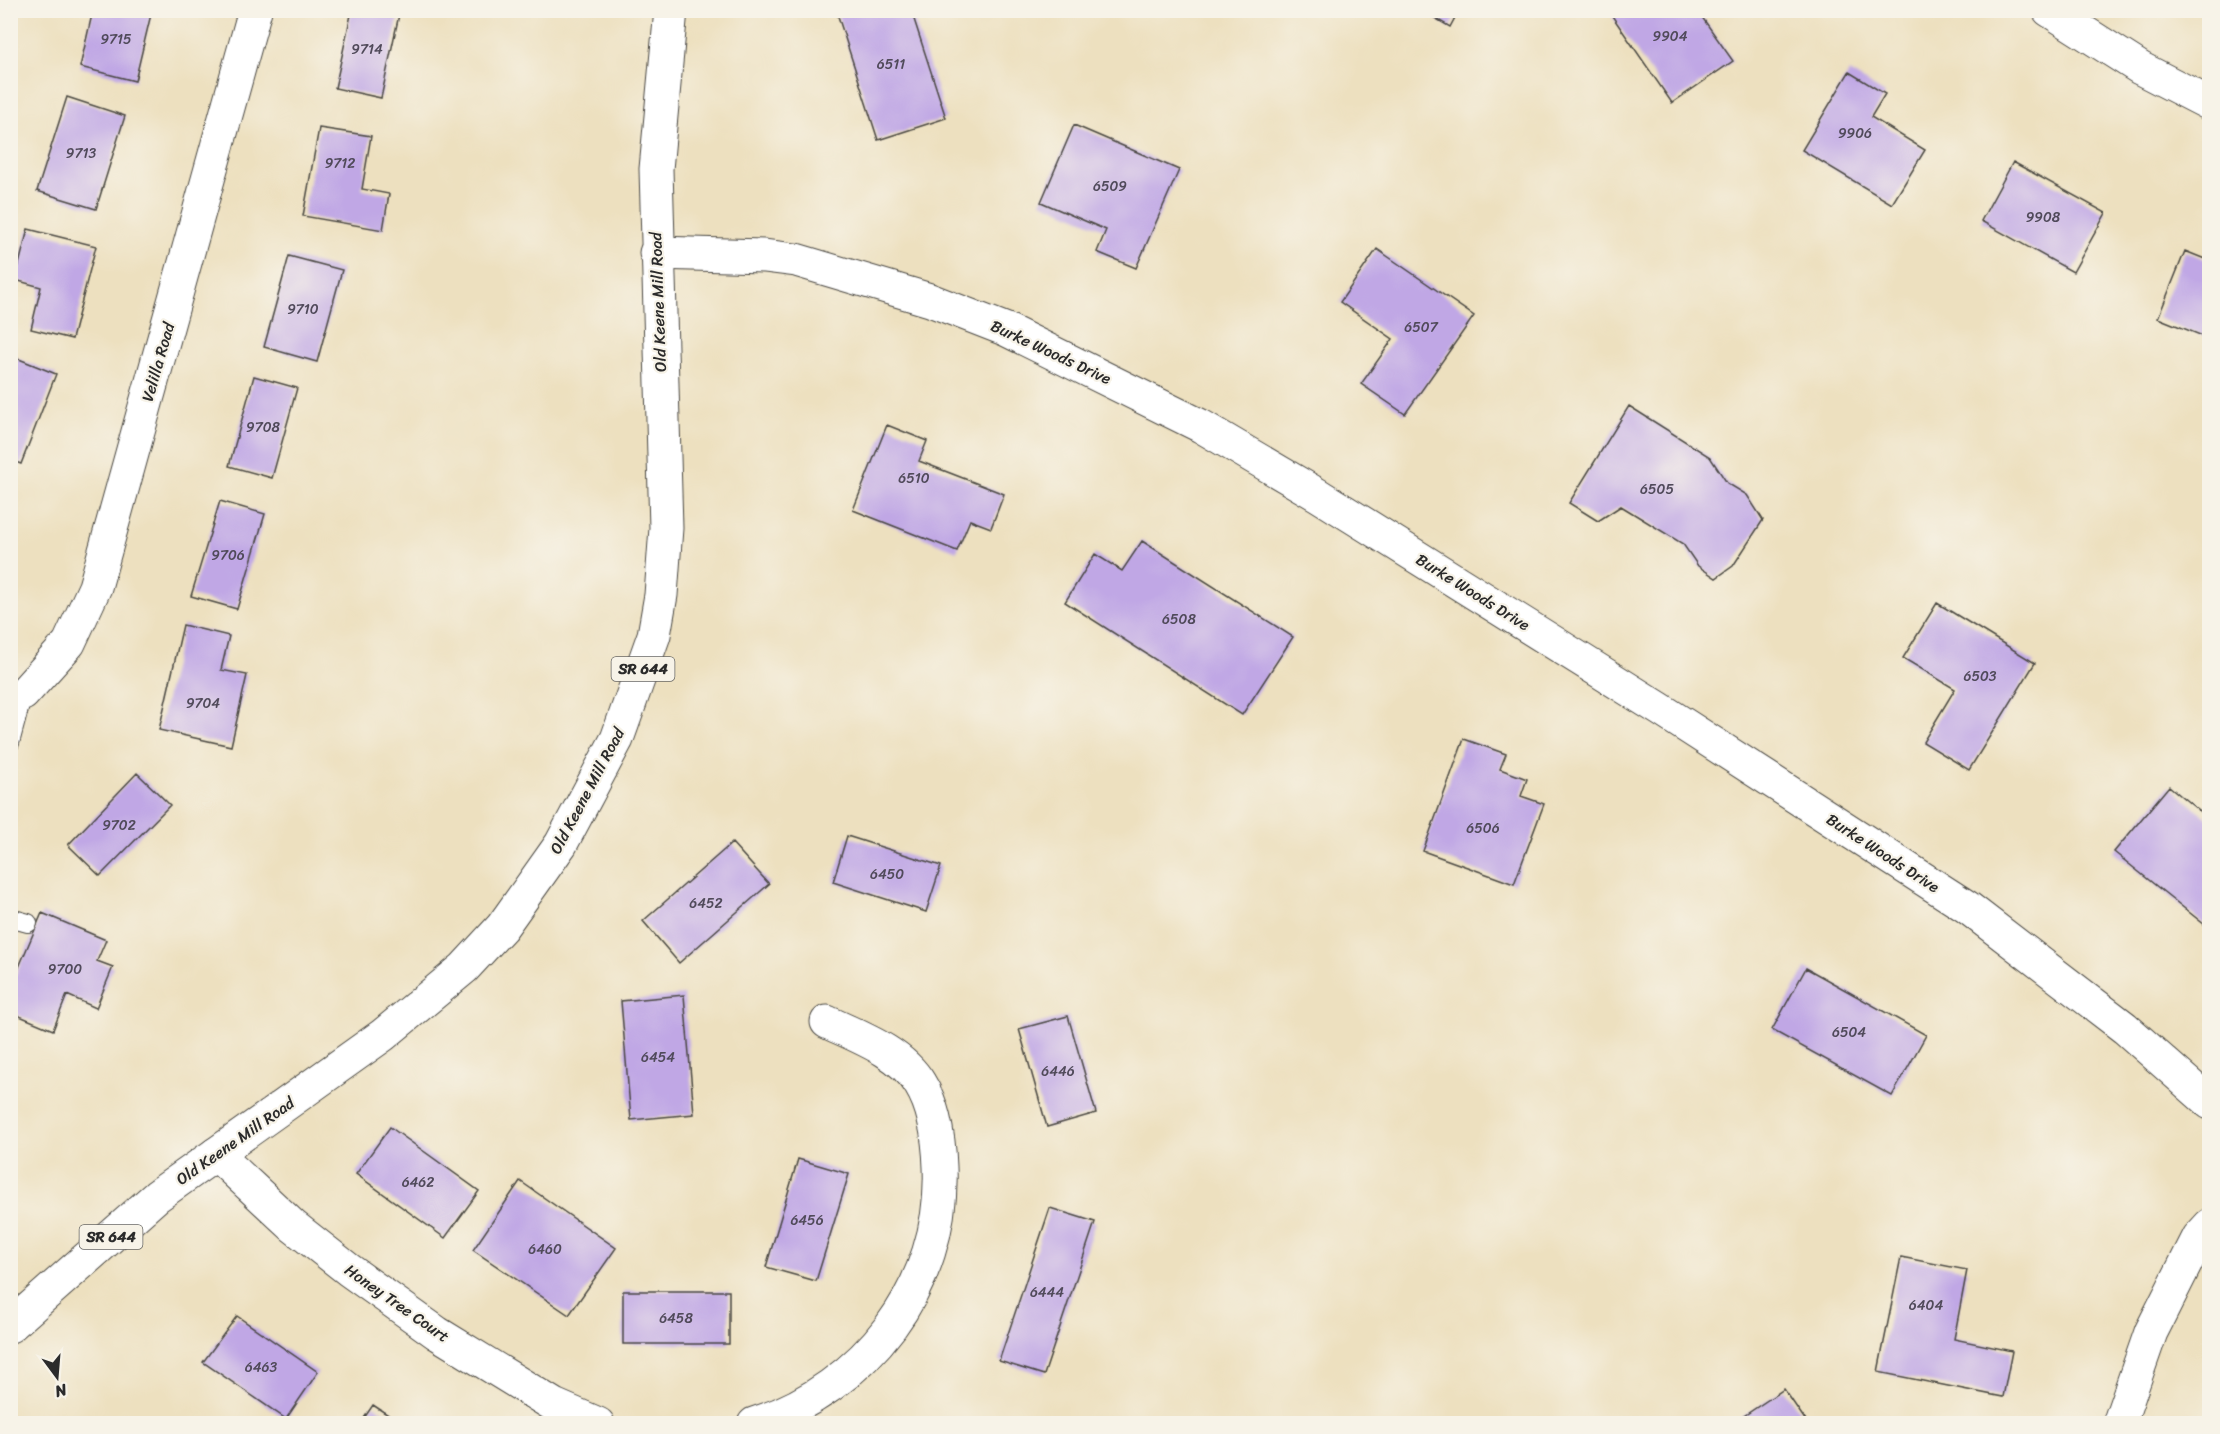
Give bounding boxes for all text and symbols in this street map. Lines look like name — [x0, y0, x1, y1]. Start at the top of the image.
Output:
house number: 9904 — [1653, 24, 1688, 49]
house number: 9715 — [100, 27, 132, 52]
house number: 9714 — [351, 37, 383, 62]
house number: 6511 — [877, 52, 905, 77]
house number: 9906 — [1838, 121, 1872, 146]
house number: 9713 — [66, 141, 96, 166]
house number: 9712 — [325, 151, 355, 176]
house number: 6509 — [1093, 174, 1127, 199]
house number: 9908 — [2026, 205, 2061, 230]
street label: Old Keene Mill Road — [641, 230, 675, 372]
house number: 9710 — [287, 297, 319, 322]
street label: Burke Woods Drive — [986, 311, 1116, 393]
house number: 6507 — [1404, 315, 1439, 340]
street label: Velilla Road — [133, 318, 184, 405]
house number: 9708 — [246, 415, 280, 440]
house number: 6510 — [898, 466, 930, 491]
house number: 6505 — [1640, 477, 1674, 502]
house number: 9706 — [211, 543, 245, 568]
street label: Burke Woods Drive — [1410, 545, 1536, 639]
house number: 6508 — [1162, 607, 1196, 632]
road number: SR 644 — [612, 657, 674, 681]
house number: 6503 — [1963, 664, 1997, 689]
house number: 9704 — [186, 691, 220, 716]
street label: Old Keene Mill Road — [541, 721, 633, 860]
street label: Burke Woods Drive — [1820, 805, 1946, 901]
house number: 9702 — [102, 813, 136, 838]
house number: 6506 — [1466, 816, 1500, 841]
house number: 6450 — [870, 862, 904, 887]
house number: 6452 — [689, 891, 723, 916]
house number: 9700 — [48, 957, 82, 982]
house number: 6504 — [1832, 1020, 1866, 1045]
house number: 6454 — [641, 1045, 675, 1070]
house number: 6446 — [1041, 1059, 1075, 1084]
street label: Old Keene Mill Road — [169, 1088, 302, 1193]
house number: 6462 — [402, 1170, 434, 1195]
house number: 6456 — [790, 1208, 824, 1233]
road number: SR 644 — [80, 1225, 142, 1249]
house number: 6460 — [528, 1237, 562, 1262]
street label: Honey Tree Court — [338, 1256, 456, 1350]
house number: 6444 — [1030, 1280, 1064, 1305]
house number: 6404 — [1909, 1293, 1943, 1318]
house number: 6458 — [659, 1306, 693, 1331]
north arrow — [27, 1347, 87, 1407]
house number: 6463 — [245, 1355, 277, 1380]
text: N — [51, 1375, 71, 1407]

